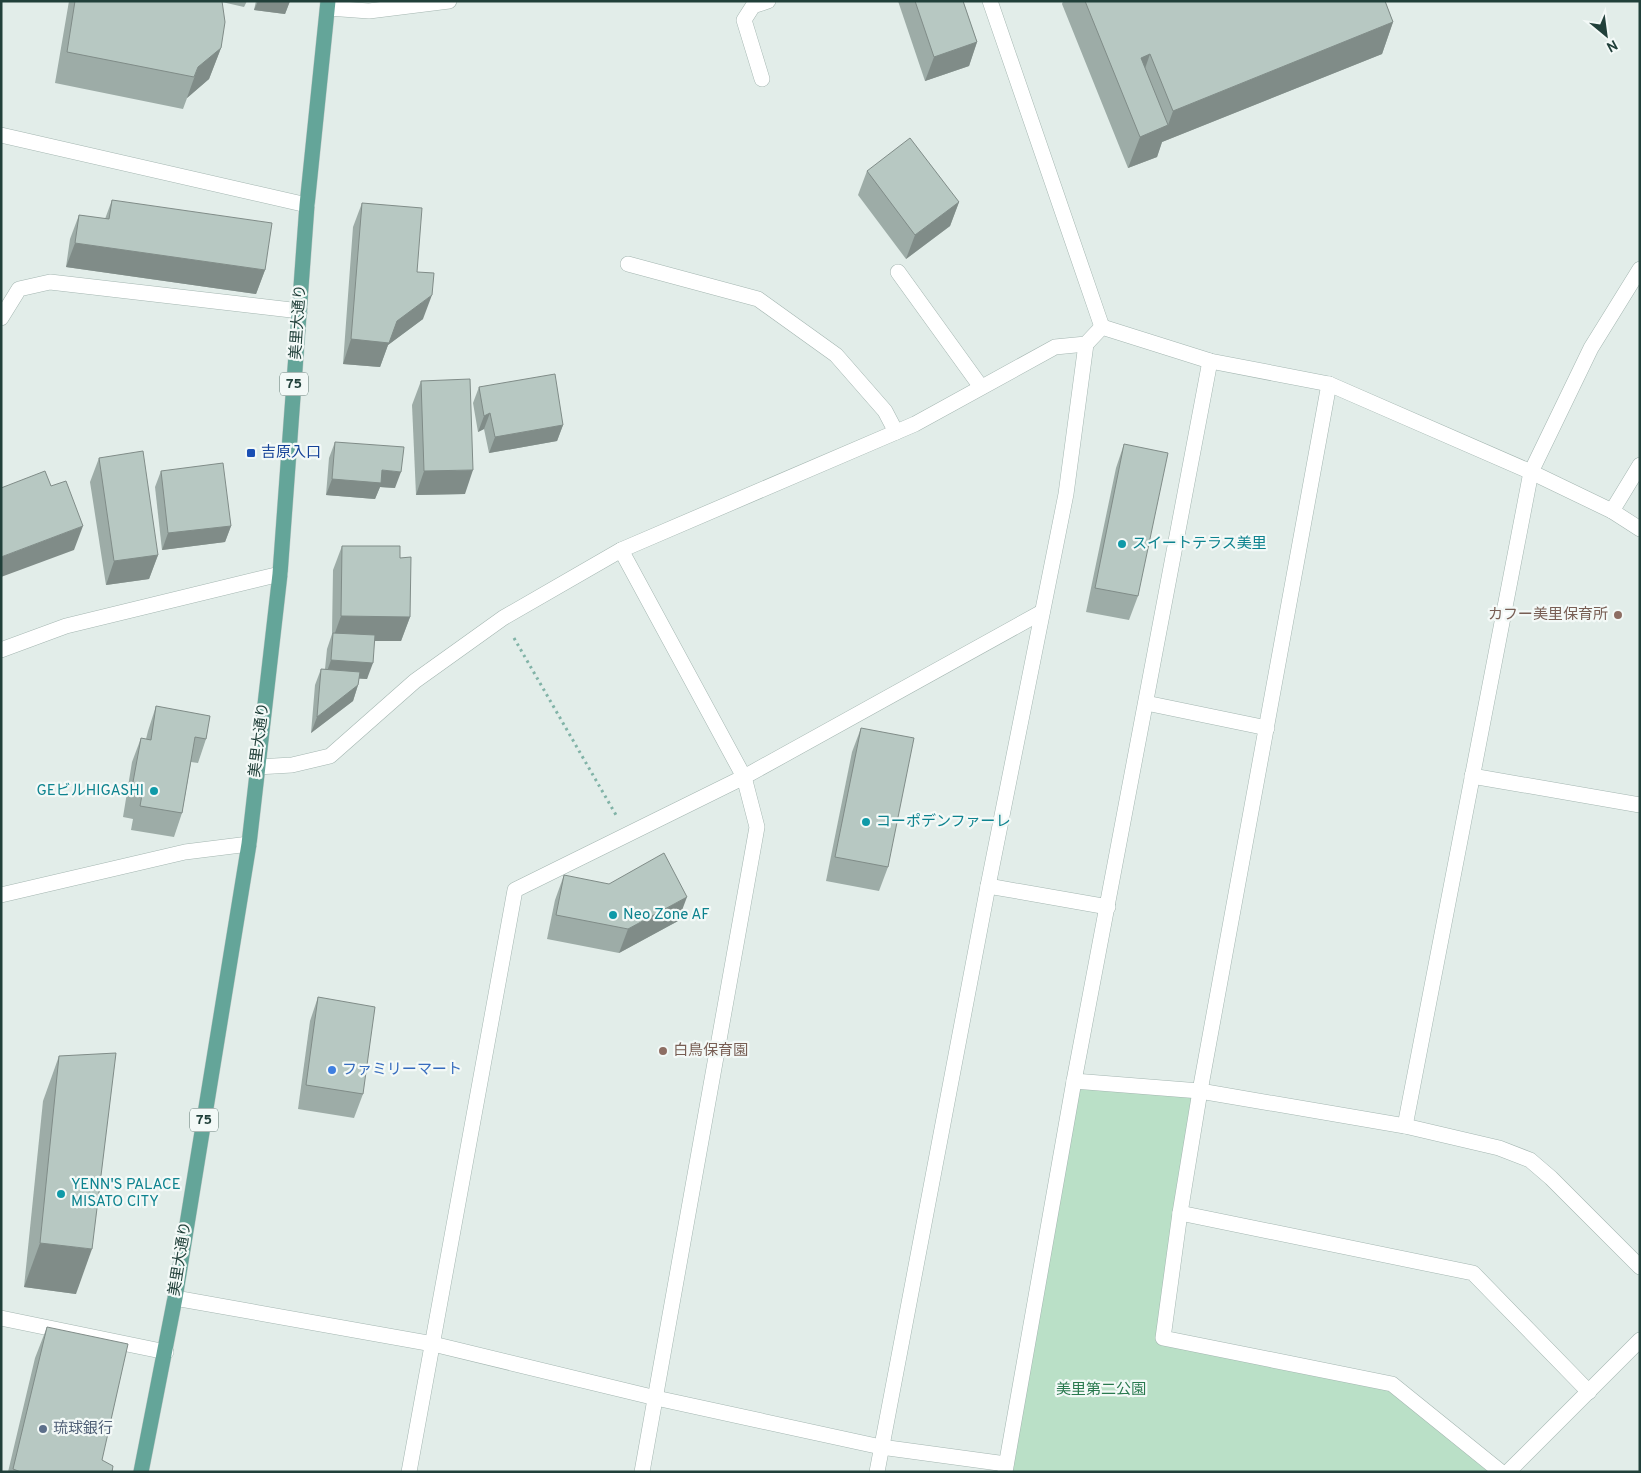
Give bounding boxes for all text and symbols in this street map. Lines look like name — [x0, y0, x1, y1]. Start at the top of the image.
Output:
north arrow — [1581, 10, 1631, 60]
text: N — [1603, 35, 1620, 55]
street label: 美里大通り — [287, 284, 311, 360]
road number: 75 — [280, 372, 308, 396]
place label: 吉原入口 — [261, 444, 321, 463]
marker: 吉原入口 — [245, 447, 257, 459]
place label: スイートテラス美里 — [1132, 535, 1267, 554]
marker: スイートテラス美里 — [1116, 538, 1128, 550]
place label: カフー美里保育所 — [1488, 606, 1608, 625]
marker: カフー美里保育所 — [1612, 609, 1624, 621]
street label: 美里大通り — [246, 702, 274, 778]
place label: GEビルHIGASHI — [36, 782, 144, 801]
marker: GEビルHIGASHI — [148, 785, 160, 797]
place label: コーポデンファーレ — [876, 813, 1011, 832]
marker: コーポデンファーレ — [860, 816, 872, 828]
place label: Neo Zone AF — [623, 906, 710, 925]
marker: Neo Zone AF — [607, 909, 619, 921]
place label: 白鳥保育園 — [673, 1042, 748, 1061]
marker: 白鳥保育園 — [657, 1045, 669, 1057]
place label: ファミリーマート — [342, 1061, 462, 1080]
marker: ファミリーマート — [326, 1064, 338, 1076]
road number: 75 — [190, 1108, 218, 1132]
place label: YENN'S PALACE MISATO CITY — [71, 1176, 181, 1212]
marker: YENN'S PALACE MISATO CITY — [55, 1188, 67, 1200]
street label: 美里大通り — [166, 1220, 196, 1298]
park label: 美里第二公園 — [1056, 1381, 1146, 1400]
place label: 琉球銀行 — [53, 1420, 113, 1439]
marker: 琉球銀行 — [37, 1423, 49, 1435]

